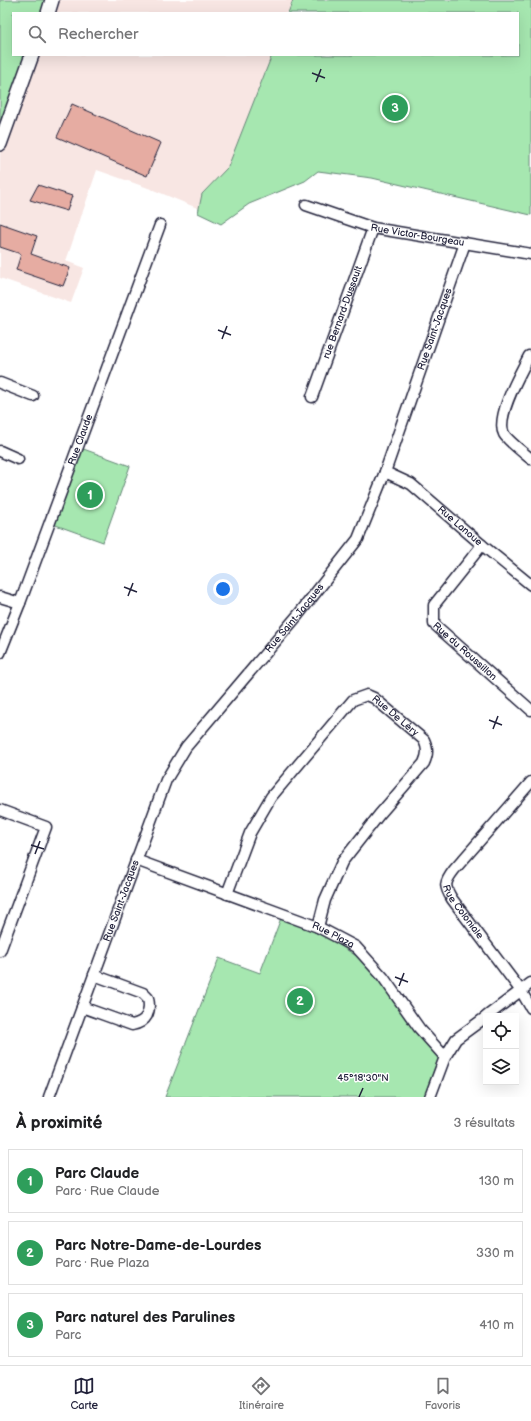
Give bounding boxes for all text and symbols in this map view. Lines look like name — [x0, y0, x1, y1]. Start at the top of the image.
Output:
search box — [12, 12, 519, 56]
icon: search — [26, 23, 48, 45]
text: Rechercher — [58, 25, 138, 44]
pin: 3 — [382, 93, 408, 123]
street label: Rue Victor-Bourgeau — [370, 222, 465, 249]
street label: rue Bernard-Dussault — [320, 264, 365, 360]
street label: Rue Saint-Jacques — [415, 287, 455, 372]
street label: Rue Claude — [66, 412, 95, 467]
pin: 1 — [77, 480, 103, 510]
street label: Rue Lanoue — [435, 503, 485, 549]
your location — [213, 579, 233, 599]
street label: Rue Saint-Jacques — [263, 581, 327, 655]
street label: Rue du Roussillon — [430, 620, 500, 683]
street label: Rue De Léry — [369, 693, 421, 739]
street label: Rue Saint-Jacques — [101, 858, 142, 943]
street label: Rue Coloniale — [440, 883, 486, 941]
street label: Rue Plaza — [310, 919, 356, 951]
pin: 2 — [287, 986, 313, 1016]
map controls — [483, 1013, 519, 1085]
button: locate — [483, 1013, 519, 1049]
button: layers — [483, 1049, 519, 1085]
text: 45°18'30"N — [337, 1072, 389, 1084]
text: À proximité — [16, 1113, 102, 1133]
text: 3 résultats — [453, 1115, 515, 1131]
text: Parc Claude — [55, 1164, 139, 1183]
text: 1 — [27, 1173, 33, 1189]
text: 130 m — [479, 1173, 514, 1189]
text: Parc · Rue Claude — [55, 1183, 159, 1199]
text: Parc Notre-Dame-de-Lourdes — [55, 1236, 261, 1255]
text: 2 — [26, 1245, 34, 1261]
text: 330 m — [476, 1245, 514, 1261]
text: Parc · Rue Plaza — [55, 1255, 149, 1271]
text: Parc naturel des Parulines — [55, 1308, 235, 1327]
text: 3 — [26, 1317, 34, 1333]
text: 410 m — [479, 1317, 514, 1333]
text: Parc — [55, 1327, 81, 1343]
tab: Carte — [70, 1375, 98, 1412]
tab: Itinéraire — [239, 1375, 284, 1412]
tab: Favoris — [425, 1375, 461, 1412]

